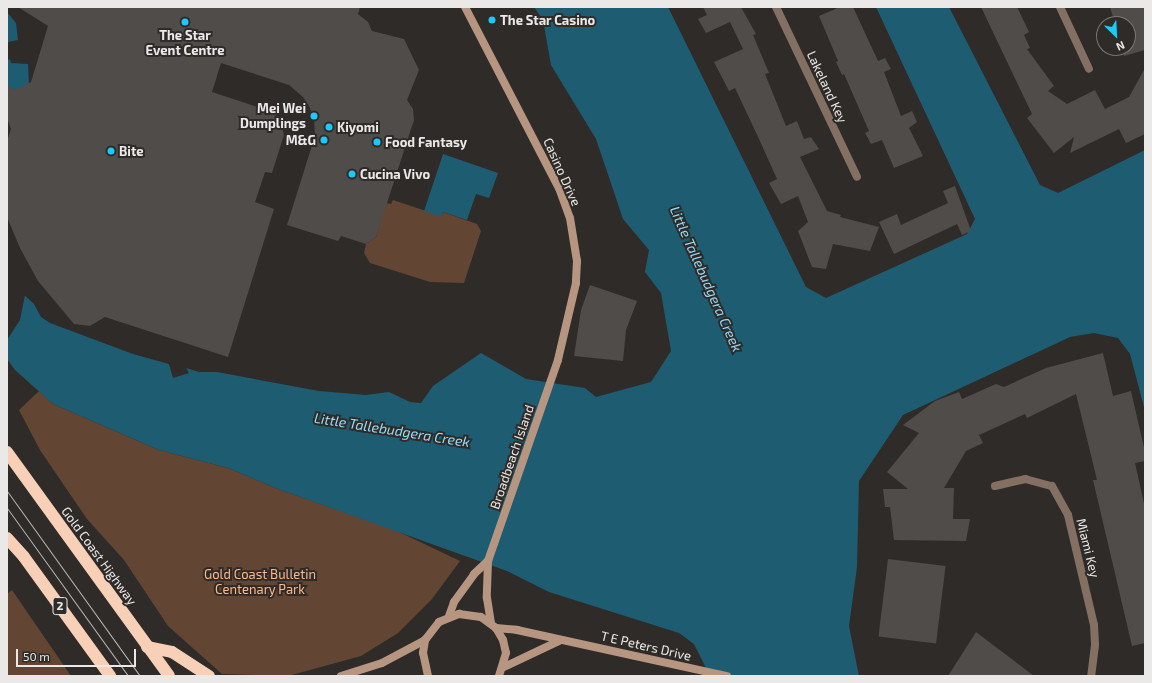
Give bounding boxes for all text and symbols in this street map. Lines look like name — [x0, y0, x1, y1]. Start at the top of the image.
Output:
place label: The Star Casino — [500, 12, 595, 28]
marker: The Star Casino — [487, 15, 497, 25]
north arrow — [1096, 16, 1136, 56]
marker: The Star Event Centre — [180, 17, 190, 27]
place label: The Star Event Centre — [146, 28, 224, 59]
text: N — [1114, 39, 1127, 54]
street label: Lakeland Key — [804, 49, 850, 125]
place label: Mei Wei Dumplings — [240, 101, 306, 132]
marker: Mei Wei Dumplings — [309, 111, 319, 121]
place label: Kiyomi — [337, 119, 379, 135]
marker: Kiyomi — [324, 122, 334, 132]
place label: M&G — [286, 132, 316, 148]
place label: Food Fantasy — [385, 134, 467, 150]
marker: M&G — [319, 135, 329, 145]
street label: Casino Drive — [540, 135, 584, 209]
marker: Food Fantasy — [372, 137, 382, 147]
place label: Bite — [119, 143, 144, 159]
marker: Bite — [106, 146, 116, 156]
place label: Cucina Vivo — [360, 166, 430, 182]
marker: Cucina Vivo — [347, 169, 357, 179]
water label: Little Tallebudgera Creek — [666, 203, 746, 355]
street label: Broadbeach Island — [487, 403, 537, 511]
water label: Little Tallebudgera Creek — [313, 409, 471, 451]
street label: Gold Coast Highway — [58, 504, 140, 608]
street label: Miami Key — [1073, 517, 1103, 579]
park label: Gold Coast Bulletin Centenary Park — [204, 567, 316, 598]
road number: 2 — [52, 596, 68, 616]
street label: T E Peters Drive — [599, 628, 693, 664]
scale bar — [18, 641, 138, 667]
text: 50 m — [23, 649, 50, 663]

